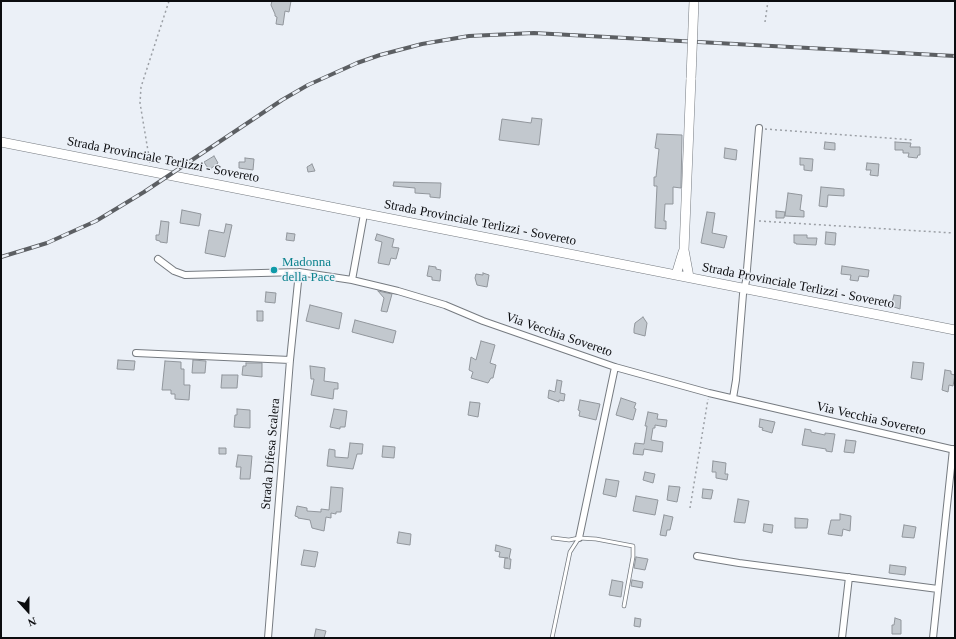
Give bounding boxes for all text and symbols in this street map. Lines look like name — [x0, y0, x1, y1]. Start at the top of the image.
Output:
street label: Strada Provinciale Terlizzi - Sovereto — [66, 134, 260, 186]
street label: Strada Provinciale Terlizzi - Sovereto — [383, 197, 577, 249]
place label: Madonna della Pace — [282, 255, 335, 286]
street label: Strada Provinciale Terlizzi - Sovereto — [701, 260, 895, 312]
marker: Madonna della Pace — [269, 265, 279, 275]
street label: Via Vecchia Sovereto — [504, 309, 614, 361]
street label: Strada Difesa Scalera — [258, 398, 284, 510]
street label: Via Vecchia Sovereto — [815, 399, 927, 439]
north arrow — [8, 591, 48, 631]
text: N — [26, 615, 38, 629]

